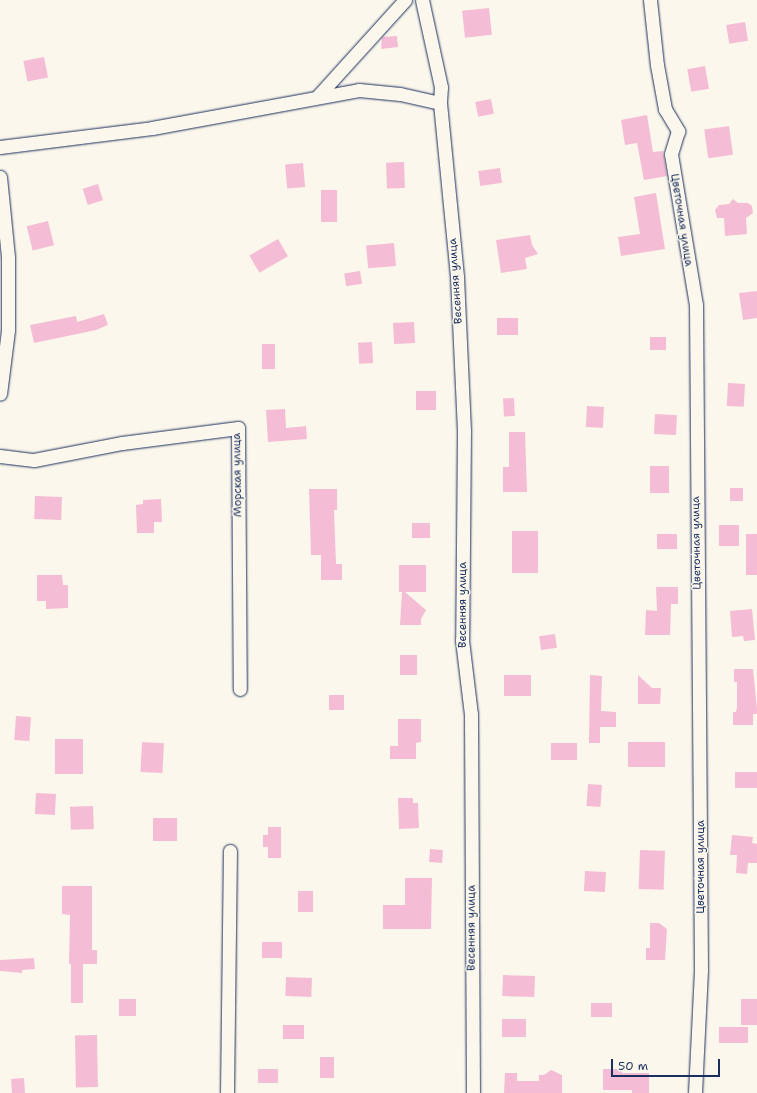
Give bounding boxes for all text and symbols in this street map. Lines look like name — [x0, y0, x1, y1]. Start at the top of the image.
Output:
street label: Цветочная улица — [667, 173, 695, 267]
street label: Весенняя улица — [446, 238, 466, 324]
street label: Морская улица — [231, 433, 245, 517]
street label: Цветочная улица — [690, 496, 704, 590]
street label: Весенняя улица — [456, 562, 470, 648]
street label: Цветочная улица — [694, 820, 708, 914]
street label: Весенняя улица — [465, 885, 479, 971]
scale bar — [613, 1051, 722, 1077]
text: 50 m — [618, 1058, 648, 1074]

